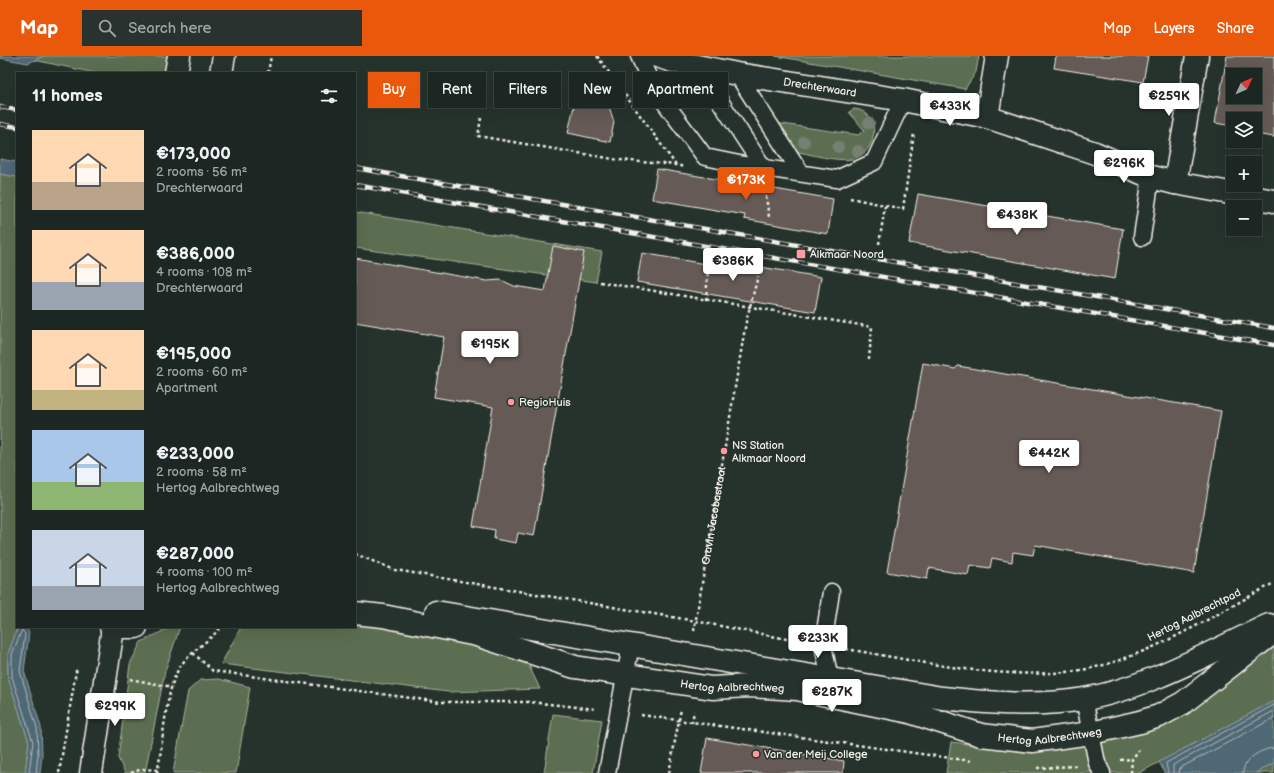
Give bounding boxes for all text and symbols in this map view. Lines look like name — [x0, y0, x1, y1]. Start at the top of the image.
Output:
search box — [82, 10, 362, 46]
text: Map — [20, 17, 58, 40]
icon: search — [96, 17, 118, 39]
text: Search here — [128, 19, 211, 38]
text: Map — [1103, 20, 1131, 37]
text: Layers — [1153, 20, 1195, 37]
text: Share — [1217, 20, 1254, 37]
north arrow — [1226, 68, 1262, 104]
map controls — [1226, 68, 1262, 236]
chip: Buy — [368, 72, 420, 108]
chip: Rent — [428, 72, 486, 108]
chip: Filters — [494, 72, 561, 108]
chip: New — [569, 72, 625, 108]
chip: Apartment — [633, 72, 728, 108]
street label: Drechterwaard — [782, 75, 857, 99]
pin: €259K — [1141, 83, 1197, 117]
icon: filters — [318, 85, 340, 107]
text: 11 homes — [32, 86, 103, 106]
text: €259K — [1148, 88, 1190, 104]
pin: €433K — [922, 93, 978, 127]
text: €433K — [929, 98, 971, 114]
button: layers — [1226, 112, 1262, 148]
text: €173,000 — [156, 144, 231, 164]
icon: home — [64, 146, 112, 194]
pin: €296K — [1096, 150, 1152, 184]
text: €296K — [1103, 155, 1145, 171]
button: + — [1226, 156, 1262, 192]
text: 2 rooms · 56 m² — [156, 164, 247, 180]
pin: €173K — [718, 167, 774, 201]
text: €173K — [727, 172, 765, 188]
text: Drechterwaard — [156, 180, 243, 196]
button: − — [1226, 200, 1262, 236]
pin: €438K — [989, 202, 1045, 236]
text: €438K — [996, 207, 1038, 223]
text: €386,000 — [156, 244, 235, 264]
icon: home — [64, 246, 112, 294]
pin: €386K — [705, 248, 761, 282]
marker: Alkmaar Noord — [795, 248, 807, 260]
place label: Alkmaar Noord — [810, 248, 884, 261]
text: €386K — [712, 253, 754, 269]
text: 4 rooms · 108 m² — [156, 264, 252, 280]
text: Drechterwaard — [156, 280, 243, 296]
pin: €195K — [462, 331, 518, 365]
text: €195K — [470, 336, 510, 352]
text: €195,000 — [156, 344, 231, 364]
icon: home — [64, 346, 112, 394]
text: 2 rooms · 60 m² — [156, 364, 248, 380]
text: Apartment — [156, 380, 217, 396]
place label: RegioHuis — [519, 396, 571, 409]
marker: RegioHuis — [506, 397, 516, 407]
place label: NS Station Alkmaar Noord — [732, 439, 806, 465]
pin: €442K — [1021, 440, 1077, 474]
text: €233,000 — [156, 444, 234, 464]
text: €442K — [1028, 445, 1070, 461]
icon: home — [64, 446, 112, 494]
marker: NS Station Alkmaar Noord — [719, 446, 729, 456]
text: 2 rooms · 58 m² — [156, 464, 247, 480]
street label: Gravin Jacobastraat — [699, 465, 728, 566]
text: Hertog Aalbrechtweg — [156, 480, 279, 496]
text: €287,000 — [156, 544, 234, 564]
icon: home — [64, 546, 112, 594]
text: 4 rooms · 100 m² — [156, 564, 253, 580]
text: Hertog Aalbrechtweg — [156, 580, 279, 596]
street label: Hertog Aalbrechtpad — [1145, 586, 1243, 644]
pin: €233K — [790, 625, 846, 659]
text: €233K — [797, 630, 839, 646]
street label: Hertog Aalbrechtweg — [679, 677, 785, 695]
pin: €287K — [804, 679, 860, 713]
text: €287K — [811, 684, 853, 700]
pin: €299K — [87, 693, 143, 727]
text: €299K — [94, 698, 136, 714]
street label: Hertog Aalbrechtweg — [997, 724, 1103, 747]
place label: Van der Meij College — [764, 748, 868, 761]
marker: Van der Meij College — [751, 749, 761, 759]

